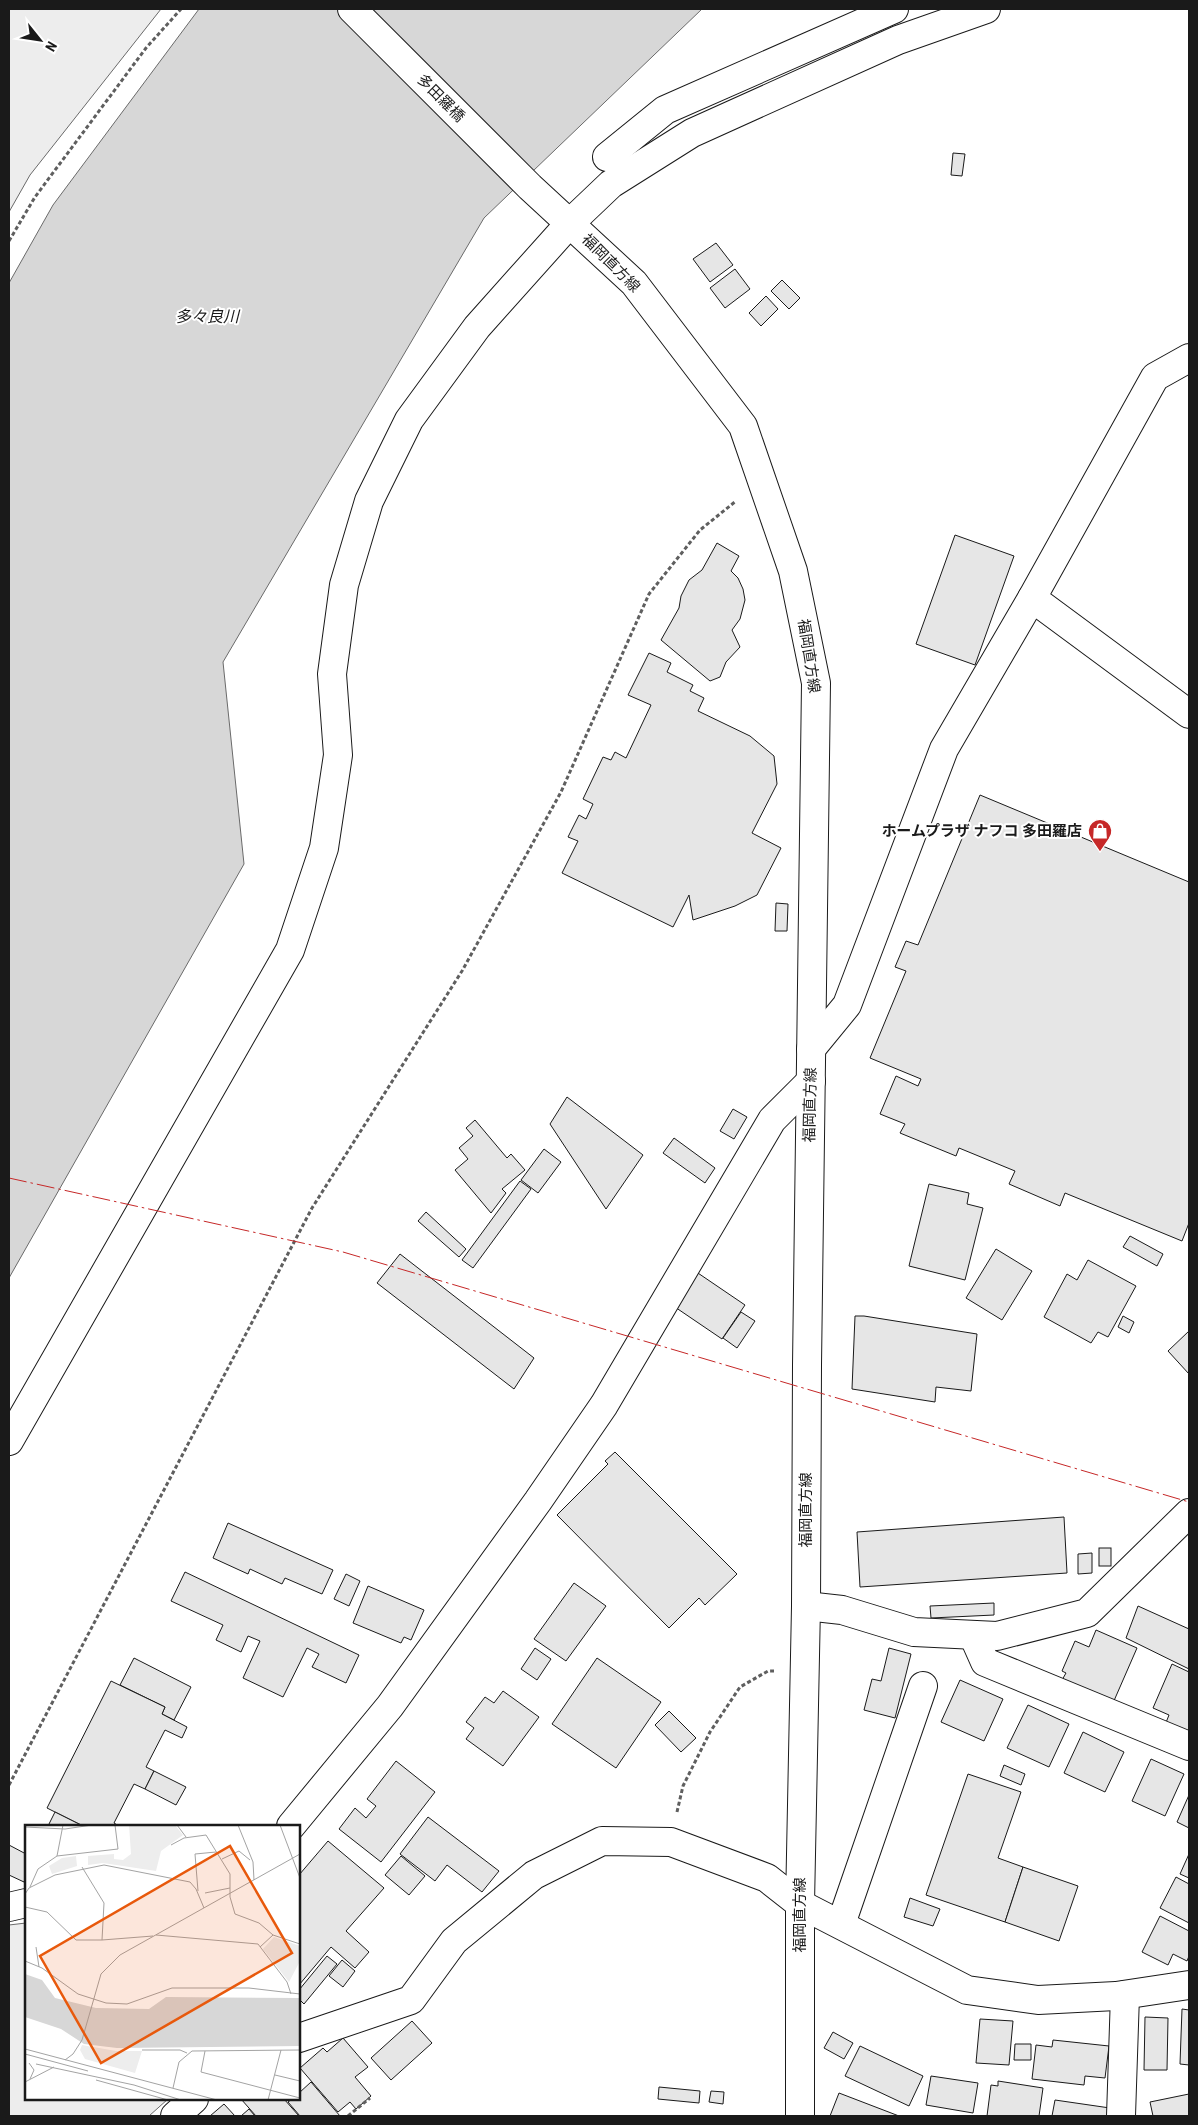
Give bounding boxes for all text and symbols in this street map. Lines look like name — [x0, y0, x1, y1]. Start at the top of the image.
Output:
north arrow — [15, 15, 65, 65]
text: N — [42, 39, 60, 54]
street label: 多田羅橋 — [413, 70, 469, 126]
street label: 福岡直方線 — [578, 230, 644, 296]
water label: 多々良川 — [175, 307, 241, 326]
street label: 福岡直方線 — [794, 618, 824, 694]
shop icon: ホームプラザ ナフコ 多田羅店 — [1087, 818, 1113, 852]
place label: ホームプラザ ナフコ 多田羅店 — [881, 822, 1082, 840]
street label: 福岡直方線 — [800, 1067, 820, 1143]
street label: 福岡直方線 — [797, 1472, 815, 1548]
inset map — [25, 1825, 300, 2100]
street label: 福岡直方線 — [791, 1877, 809, 1953]

